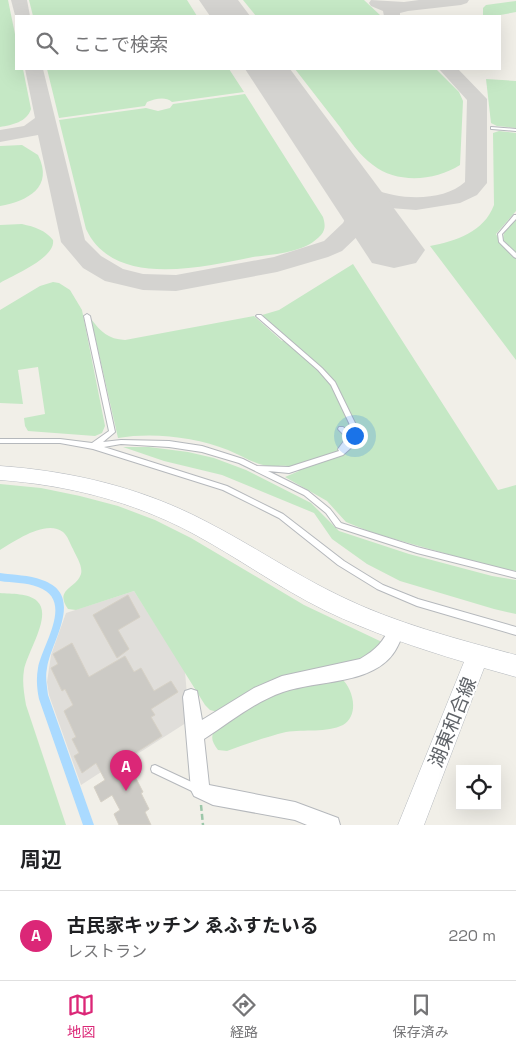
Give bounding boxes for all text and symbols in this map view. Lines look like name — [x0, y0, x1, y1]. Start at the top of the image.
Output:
search box — [15, 15, 501, 70]
icon: search — [33, 29, 61, 57]
text: ここで検索 — [73, 32, 168, 57]
your location — [342, 423, 368, 449]
street label: 湖東和合線 — [423, 673, 482, 771]
pin: A — [110, 750, 142, 791]
map controls — [456, 765, 501, 810]
button: locate — [456, 765, 501, 810]
text: 周辺 — [20, 846, 62, 873]
text: 古民家キッチン ゑふすたいる — [67, 913, 319, 938]
text: A — [31, 925, 41, 946]
text: 220 m — [449, 925, 496, 946]
text: レストラン — [67, 941, 147, 962]
tab: 地図 — [67, 991, 95, 1041]
tab: 経路 — [230, 991, 258, 1041]
tab: 保存済み — [393, 991, 449, 1041]

